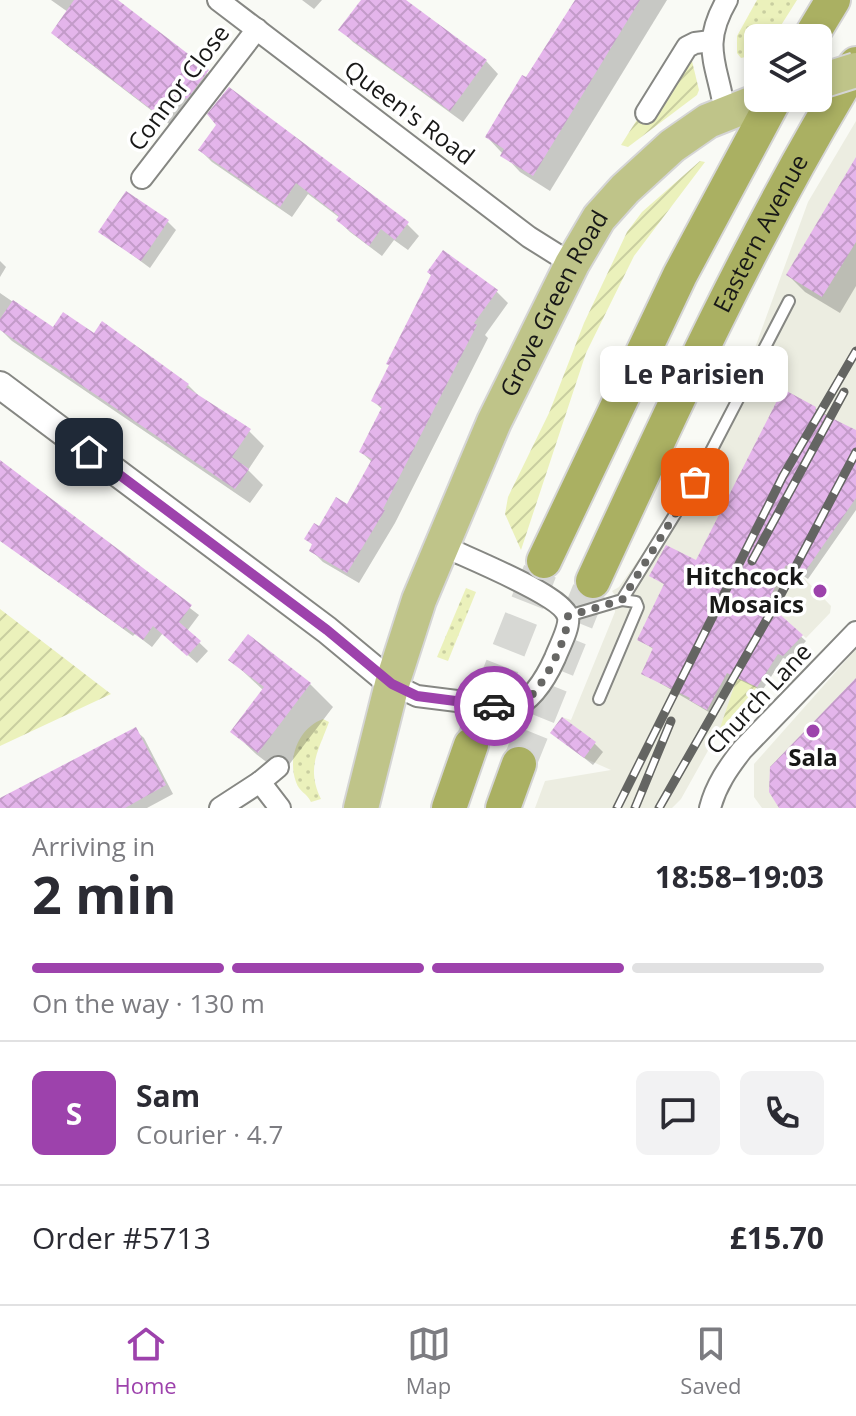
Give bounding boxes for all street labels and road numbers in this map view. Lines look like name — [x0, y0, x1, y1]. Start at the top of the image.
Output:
street label: Connor Close — [119, 17, 236, 157]
street label: Queen's Road — [338, 52, 482, 172]
street label: Eastern Avenue — [705, 148, 815, 318]
street label: Grove Green Road — [491, 204, 615, 402]
street label: Church Lane — [698, 635, 818, 761]

